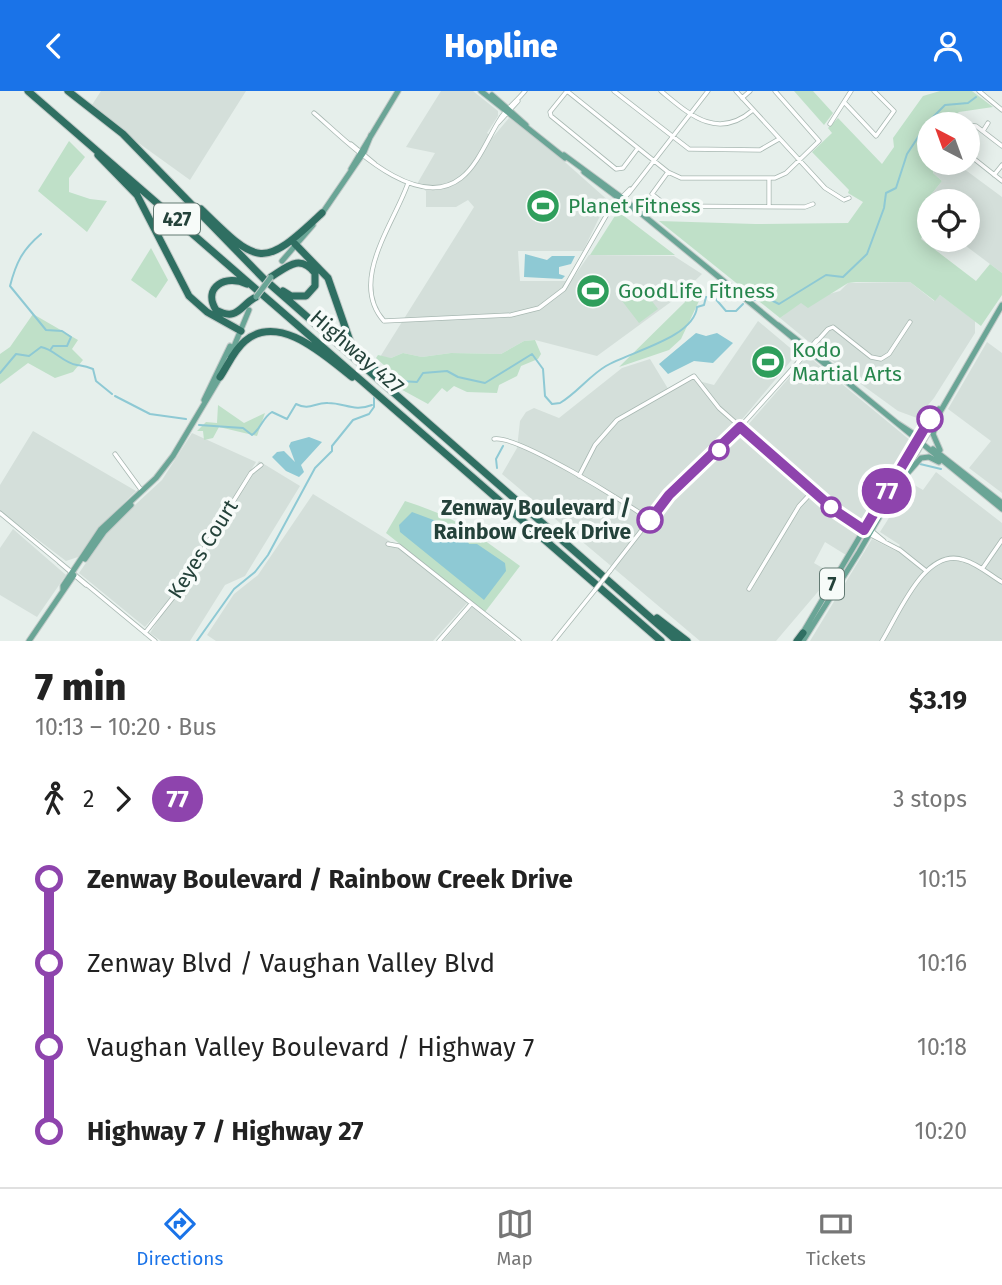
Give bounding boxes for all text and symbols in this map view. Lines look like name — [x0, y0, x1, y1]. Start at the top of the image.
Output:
icon: back — [35, 27, 73, 65]
text: Hopline — [444, 27, 558, 65]
icon: person — [929, 27, 967, 65]
north arrow — [917, 112, 980, 175]
map controls — [917, 112, 980, 252]
sports icon: Planet Fitness — [524, 187, 562, 225]
button: locate — [917, 189, 980, 252]
place label: Planet Fitness — [568, 193, 701, 219]
road number: 427 — [154, 203, 200, 235]
sports icon: GoodLife Fitness — [574, 272, 612, 310]
place label: GoodLife Fitness — [618, 278, 775, 304]
street label: Highway 427 — [305, 304, 409, 400]
place label: Kodo Martial Arts — [792, 337, 902, 387]
sports icon: Kodo Martial Arts — [749, 343, 787, 381]
unlabelled marker — [917, 406, 943, 432]
unlabelled marker — [709, 440, 729, 460]
line badge: 77 — [856, 468, 918, 514]
text: 77 — [876, 477, 898, 505]
street label: Keyes Court — [162, 494, 244, 603]
place label: Zenway Boulevard / Rainbow Creek Drive — [434, 495, 631, 545]
unlabelled marker — [821, 497, 841, 517]
marker: Zenway Boulevard / Rainbow Creek Drive — [637, 507, 663, 533]
road number: 7 — [820, 569, 844, 599]
text: 7 min — [35, 664, 126, 710]
text: $3.19 — [909, 685, 967, 716]
text: 10:13 – 10:20 · Bus — [35, 713, 216, 741]
icon: walk — [35, 780, 73, 818]
icon: forward — [104, 780, 142, 818]
text: 2 — [83, 785, 94, 813]
text: 77 — [166, 785, 189, 813]
text: 3 stops — [893, 785, 967, 813]
text: Zenway Boulevard / Rainbow Creek Drive — [87, 864, 573, 895]
text: 10:15 — [918, 865, 967, 893]
text: Zenway Blvd / Vaughan Valley Blvd — [87, 948, 495, 979]
text: 10:16 — [917, 949, 967, 977]
text: Vaughan Valley Boulevard / Highway 7 — [87, 1032, 534, 1063]
text: 10:18 — [917, 1033, 967, 1061]
text: Highway 7 / Highway 27 — [87, 1116, 364, 1147]
text: 10:20 — [914, 1117, 967, 1145]
tab: Directions — [136, 1205, 223, 1270]
tab: Map — [496, 1205, 534, 1270]
tab: Tickets — [806, 1205, 866, 1270]

